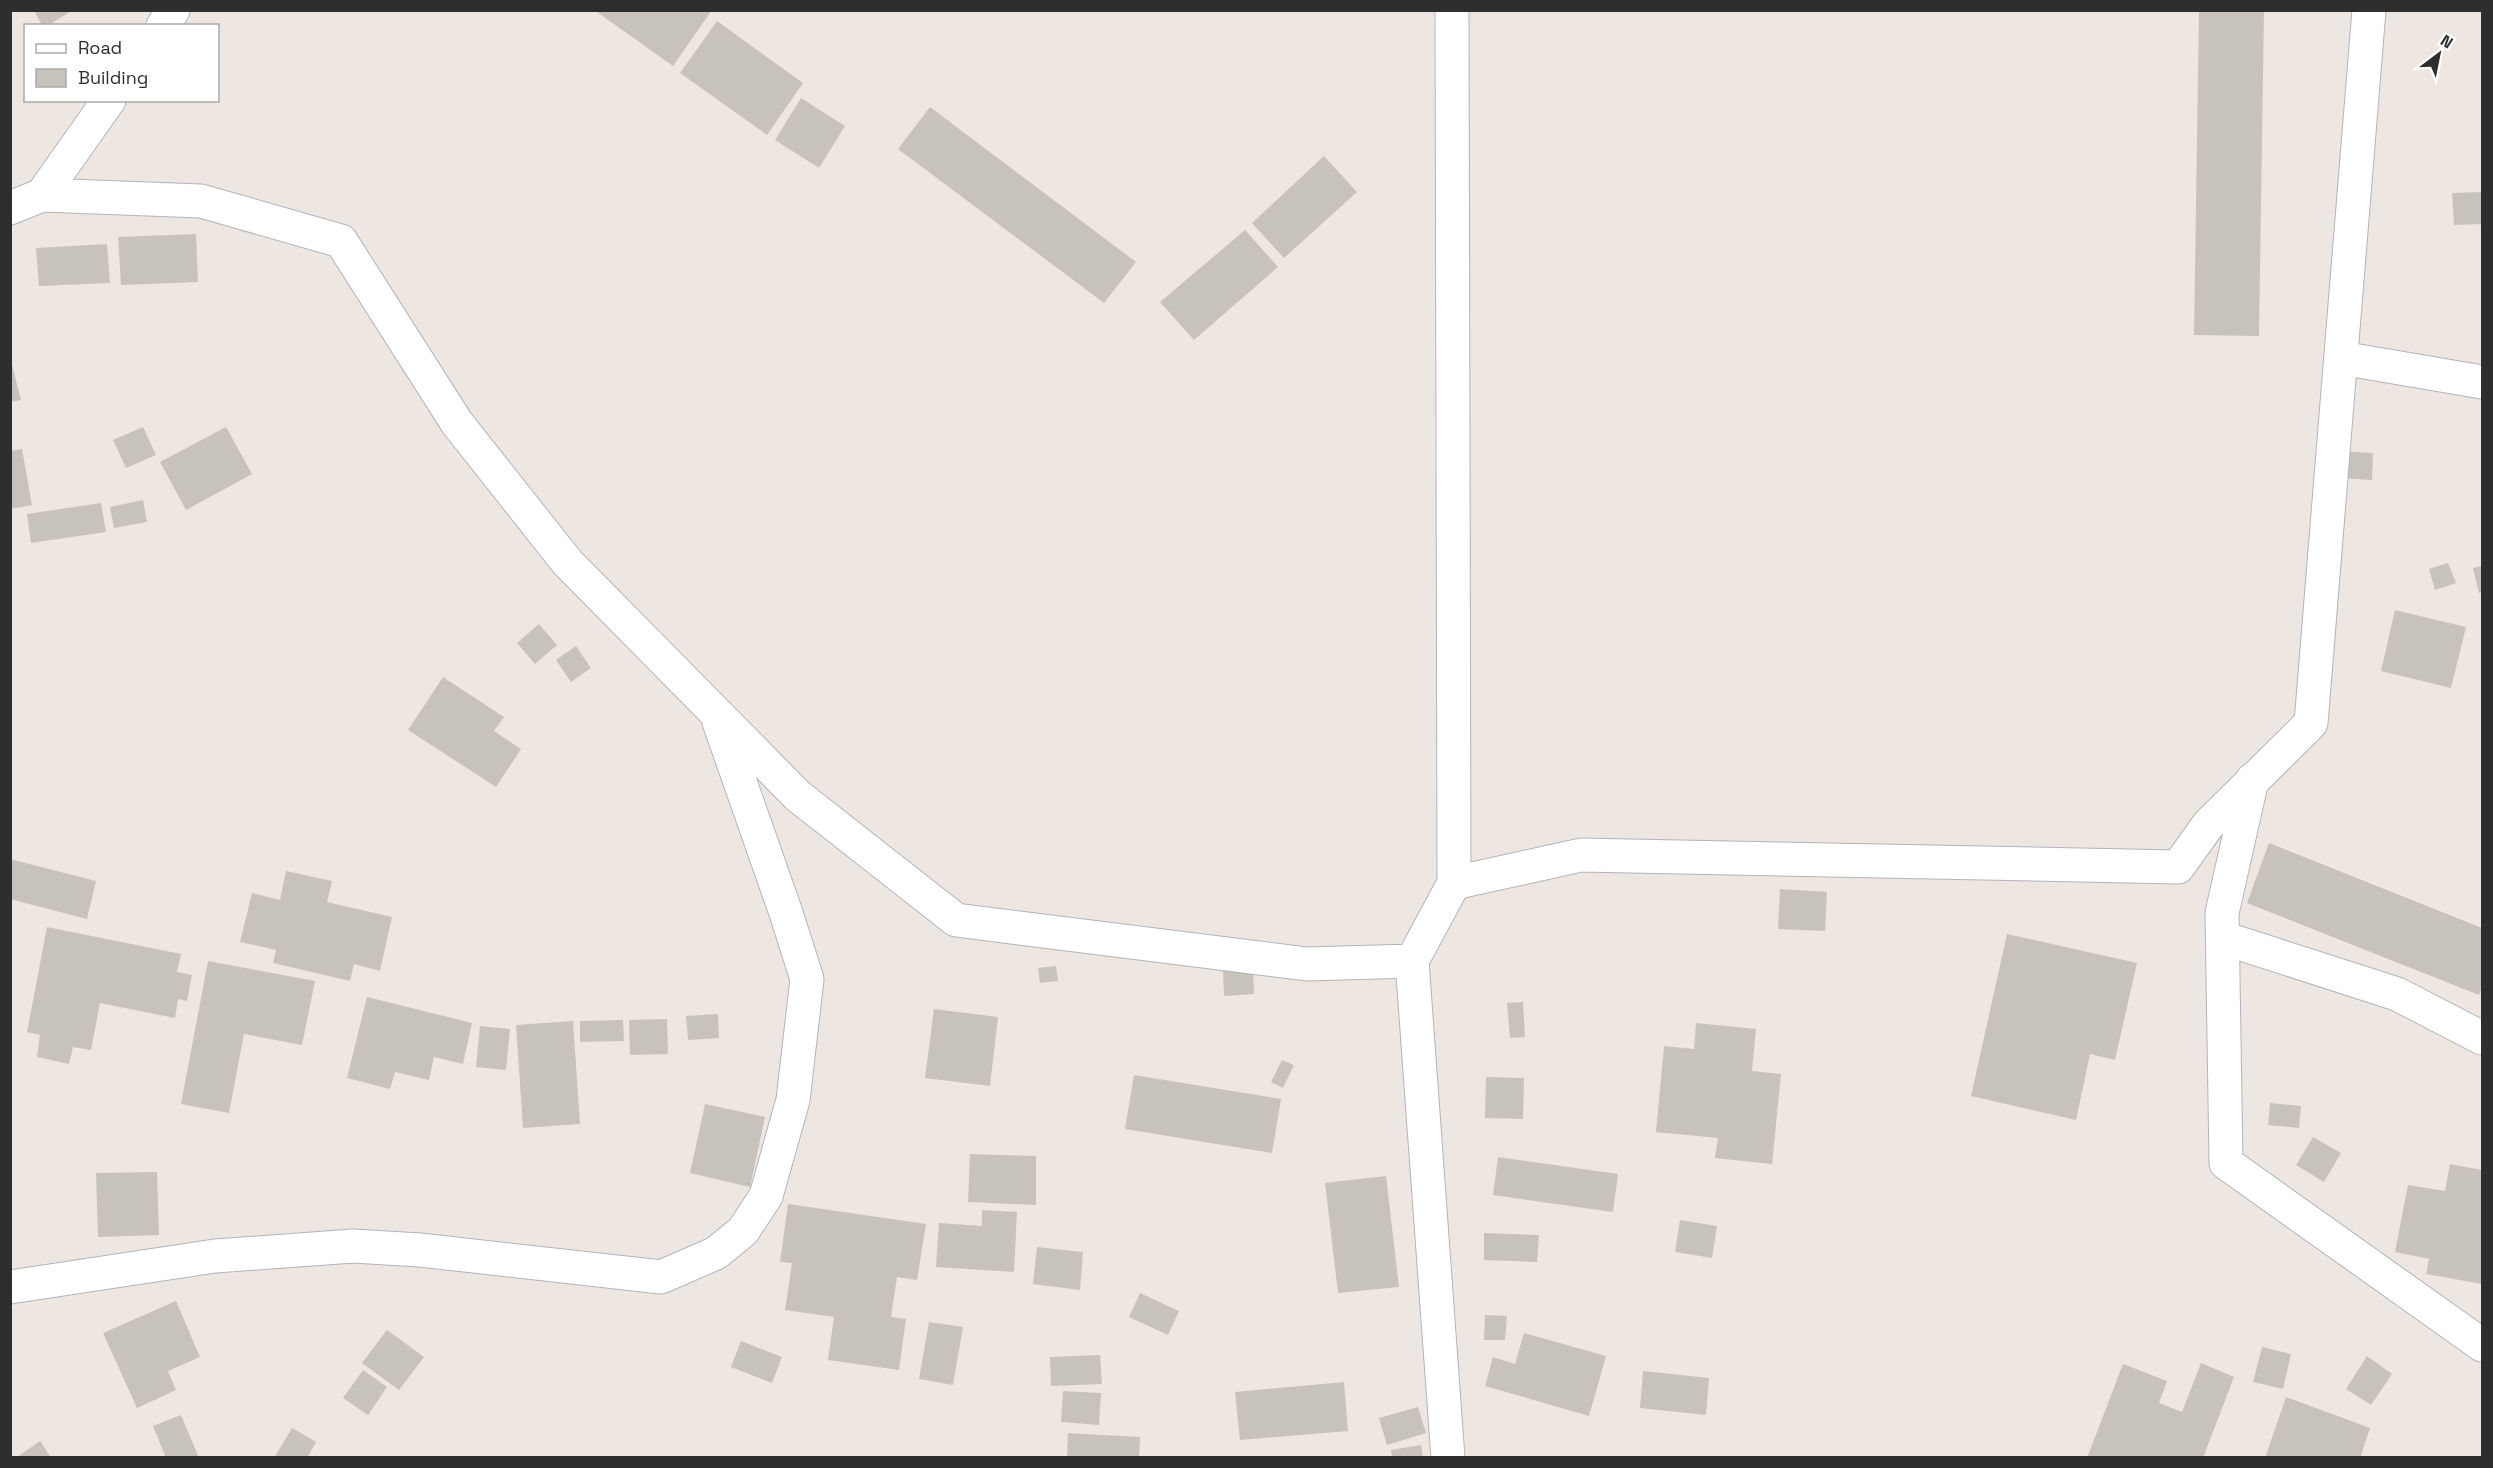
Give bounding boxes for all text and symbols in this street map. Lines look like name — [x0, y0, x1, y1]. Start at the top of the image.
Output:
legend — [24, 24, 219, 102]
north arrow — [2409, 24, 2469, 84]
text: N — [2437, 30, 2457, 53]
text: Road — [78, 36, 122, 59]
text: Building — [78, 66, 148, 89]

